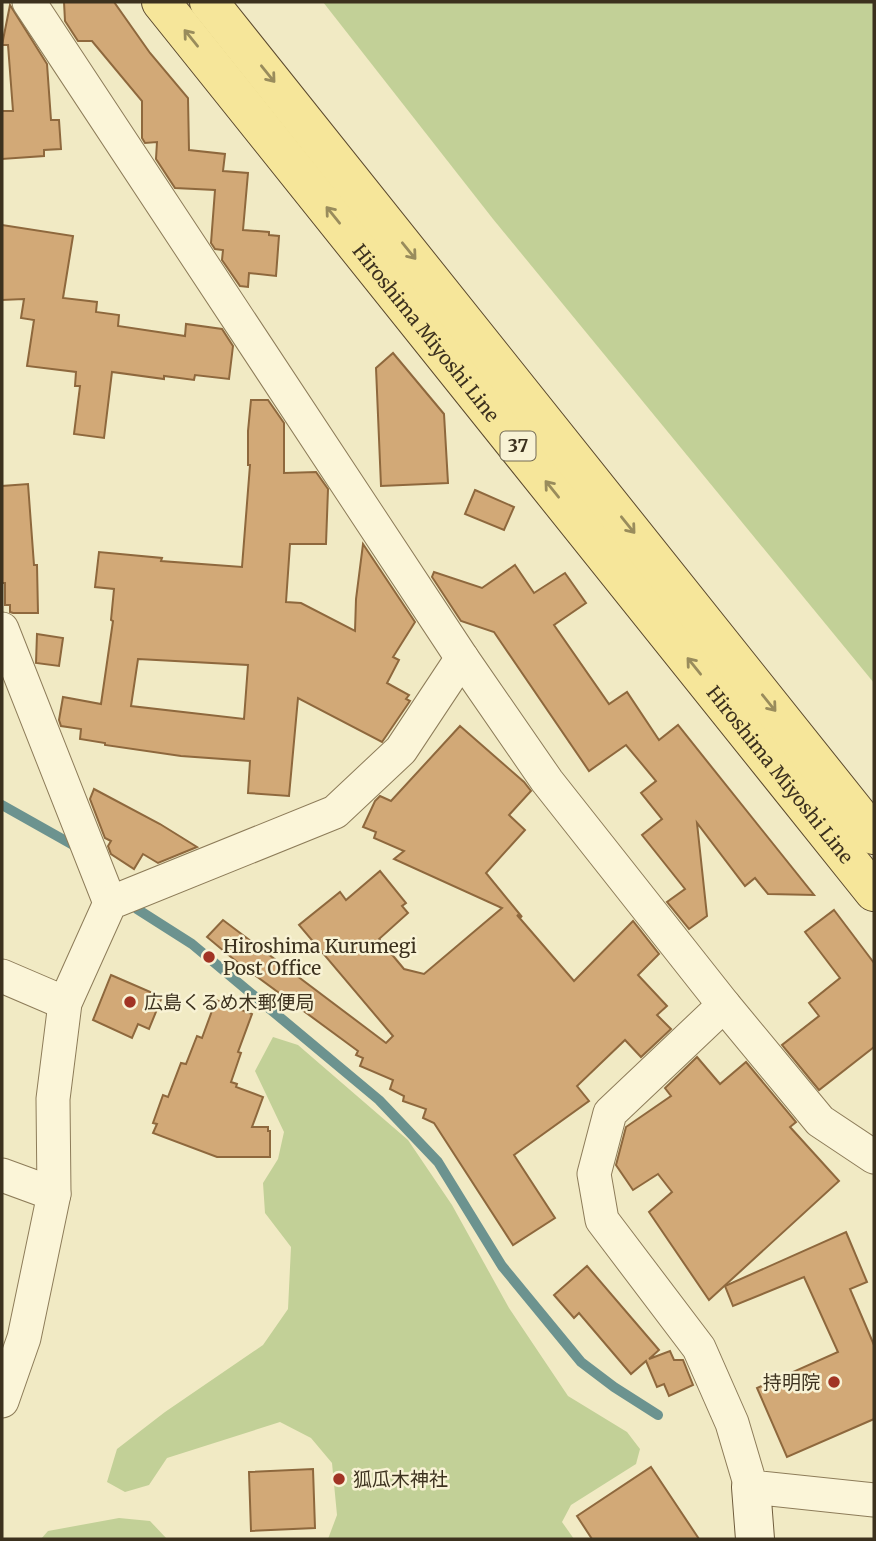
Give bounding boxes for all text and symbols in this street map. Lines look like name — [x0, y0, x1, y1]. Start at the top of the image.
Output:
one-way arrow — [183, 30, 198, 48]
one-way arrow — [260, 64, 275, 82]
one-way arrow — [326, 207, 341, 225]
street label: Hiroshima Miyoshi Line — [348, 239, 505, 427]
one-way arrow — [402, 242, 417, 260]
road number: 37 — [500, 432, 536, 461]
one-way arrow — [544, 480, 560, 498]
one-way arrow — [620, 516, 635, 534]
one-way arrow — [686, 658, 702, 676]
street label: Hiroshima Miyoshi Line — [702, 681, 858, 868]
one-way arrow — [762, 694, 777, 712]
place label: Hiroshima Kurumegi Post Office — [223, 934, 417, 980]
marker: Hiroshima Kurumegi Post Office — [201, 949, 217, 965]
place label: 広島くるめ木郵便局 — [144, 990, 315, 1014]
marker: 広島くるめ木郵便局 — [122, 994, 138, 1010]
place label: 持明院 — [763, 1370, 820, 1394]
marker: 持明院 — [826, 1374, 842, 1390]
place label: 狐瓜木神社 — [353, 1467, 448, 1491]
marker: 狐瓜木神社 — [331, 1471, 347, 1487]

